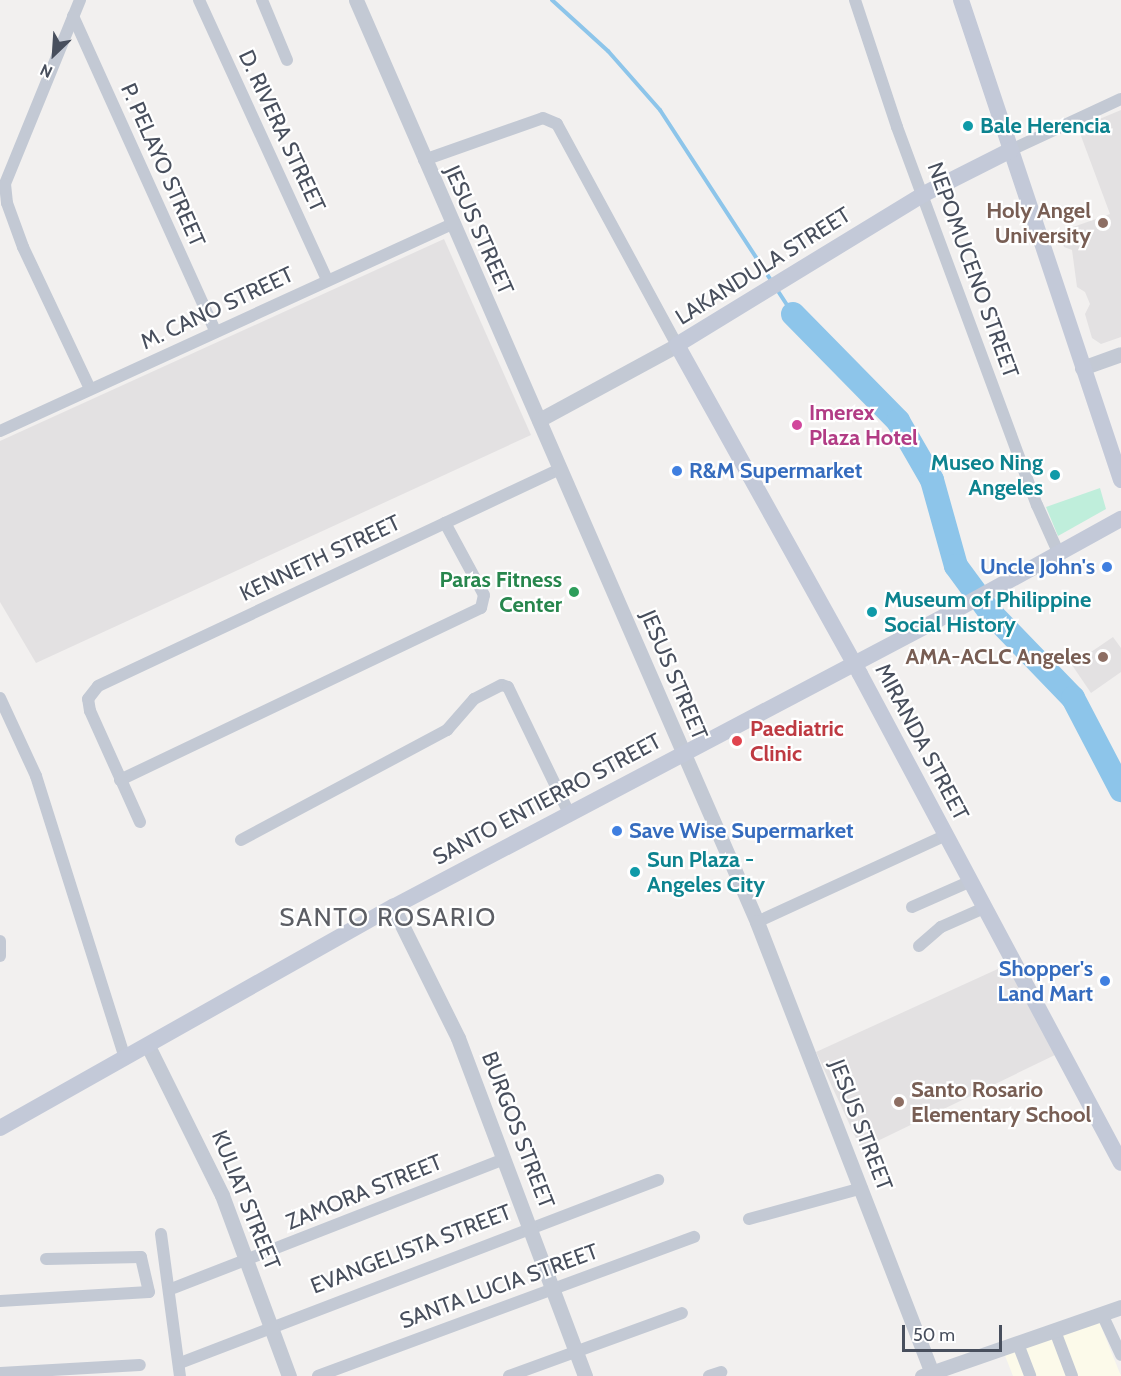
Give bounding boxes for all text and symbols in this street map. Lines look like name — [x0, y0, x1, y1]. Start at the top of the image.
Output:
north arrow — [24, 24, 84, 84]
street label: D. RIVERA STREET — [233, 46, 331, 216]
text: N — [37, 60, 55, 82]
street label: P. PELAYO STREET — [115, 79, 211, 251]
place label: Bale Herencia — [980, 113, 1111, 139]
marker: Bale Herencia — [961, 119, 975, 133]
street label: NEPOMUCENO STREET — [922, 158, 1024, 382]
street label: JESUS STREET — [439, 161, 519, 299]
place label: Holy Angel University — [986, 197, 1091, 248]
street label: LAKANDULA STREET — [671, 201, 855, 331]
marker: Holy Angel University — [1096, 216, 1110, 230]
street label: M. CANO STREET — [136, 261, 298, 355]
place label: Imerex Plaza Hotel — [809, 399, 918, 451]
marker: Imerex Plaza Hotel — [790, 418, 804, 432]
place label: Museo Ning Angeles — [931, 449, 1043, 500]
place label: R&M Supermarket — [689, 458, 862, 484]
marker: R&M Supermarket — [670, 464, 684, 478]
marker: Museo Ning Angeles — [1048, 468, 1062, 482]
street label: KENNETH STREET — [236, 509, 404, 607]
place label: Uncle John's — [980, 554, 1095, 580]
marker: Uncle John's — [1100, 560, 1114, 574]
place label: Paras Fitness Center — [440, 566, 562, 618]
marker: Paras Fitness Center — [567, 585, 581, 599]
place label: Museum of Philippine Social History — [884, 586, 1091, 638]
marker: Museum of Philippine Social History — [865, 605, 879, 619]
street label: JESUS STREET — [635, 606, 713, 744]
place label: AMA-ACLC Angeles — [906, 644, 1091, 670]
marker: AMA-ACLC Angeles — [1096, 650, 1110, 664]
street label: MIRANDA STREET — [870, 659, 974, 825]
place label: Paediatric Clinic — [750, 715, 844, 766]
street label: SANTO ENTIERRO STREET — [428, 728, 666, 870]
marker: Paediatric Clinic — [728, 732, 746, 750]
place label: Save Wise Supermarket — [629, 818, 854, 844]
marker: Save Wise Supermarket — [610, 824, 624, 838]
place label: Sun Plaza - Angeles City — [647, 846, 765, 897]
marker: Sun Plaza - Angeles City — [628, 865, 642, 879]
district label: SANTO ROSARIO — [279, 902, 497, 934]
place label: Shopper's Land Mart — [997, 955, 1093, 1006]
marker: Shopper's Land Mart — [1098, 974, 1112, 988]
street label: BURGOS STREET — [476, 1048, 560, 1212]
street label: JESUS STREET — [824, 1056, 898, 1194]
place label: Santo Rosario Elementary School — [911, 1076, 1091, 1128]
marker: Santo Rosario Elementary School — [892, 1095, 906, 1109]
street label: KULIAT STREET — [206, 1126, 286, 1274]
street label: ZAMORA STREET — [282, 1149, 446, 1235]
street label: EVANGELISTA STREET — [307, 1199, 515, 1299]
street label: SANTA LUCIA STREET — [396, 1238, 602, 1334]
scale bar — [905, 1313, 1006, 1351]
text: 50 m — [913, 1324, 955, 1346]

